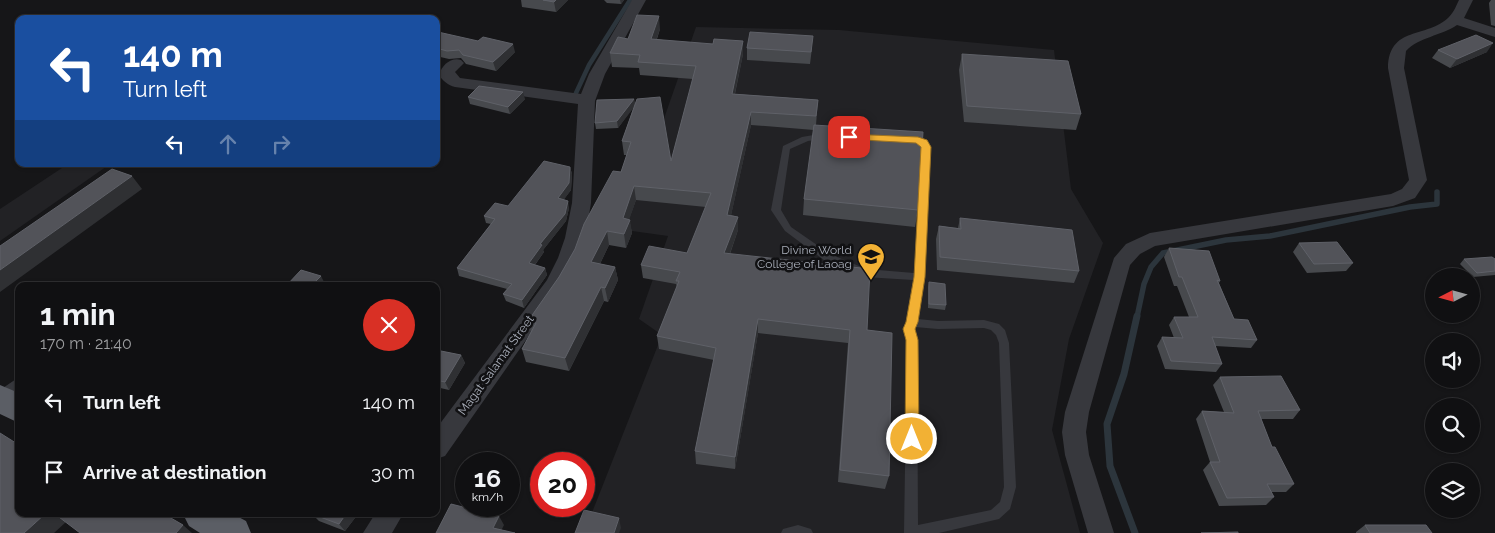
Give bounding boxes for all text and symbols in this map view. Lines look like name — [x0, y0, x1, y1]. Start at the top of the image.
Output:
text: 140 m — [123, 34, 223, 75]
icon: left — [40, 35, 105, 100]
text: Turn left — [123, 76, 207, 102]
pin — [828, 116, 870, 158]
icon: arrive — [835, 123, 863, 151]
icon: left — [161, 130, 189, 158]
icon: ahead — [214, 130, 242, 158]
icon: right — [267, 130, 295, 158]
school or university icon: Divine World College of Laoag — [856, 242, 886, 281]
place label: Divine World College of Laoag — [757, 243, 852, 271]
north arrow — [1425, 268, 1480, 322]
map controls — [1425, 268, 1480, 518]
text: 1 min — [40, 297, 116, 332]
button: close — [363, 299, 415, 351]
street label: Magat Salamat Street — [455, 313, 537, 417]
button: sound — [1425, 333, 1480, 388]
text: 170 m · 21:40 — [40, 334, 132, 353]
icon: left — [40, 388, 68, 416]
text: Turn left — [83, 391, 160, 413]
text: 140 m — [363, 391, 415, 413]
button: search — [1425, 398, 1480, 453]
position arrow — [885, 412, 937, 464]
speed limit sign: 20 — [530, 452, 595, 517]
icon: arrive — [40, 458, 68, 486]
text: Arrive at destination — [83, 461, 267, 483]
text: 30 m — [371, 461, 415, 483]
text: 16 — [474, 463, 501, 493]
button: layers — [1425, 463, 1480, 518]
text: km/h — [472, 490, 503, 504]

